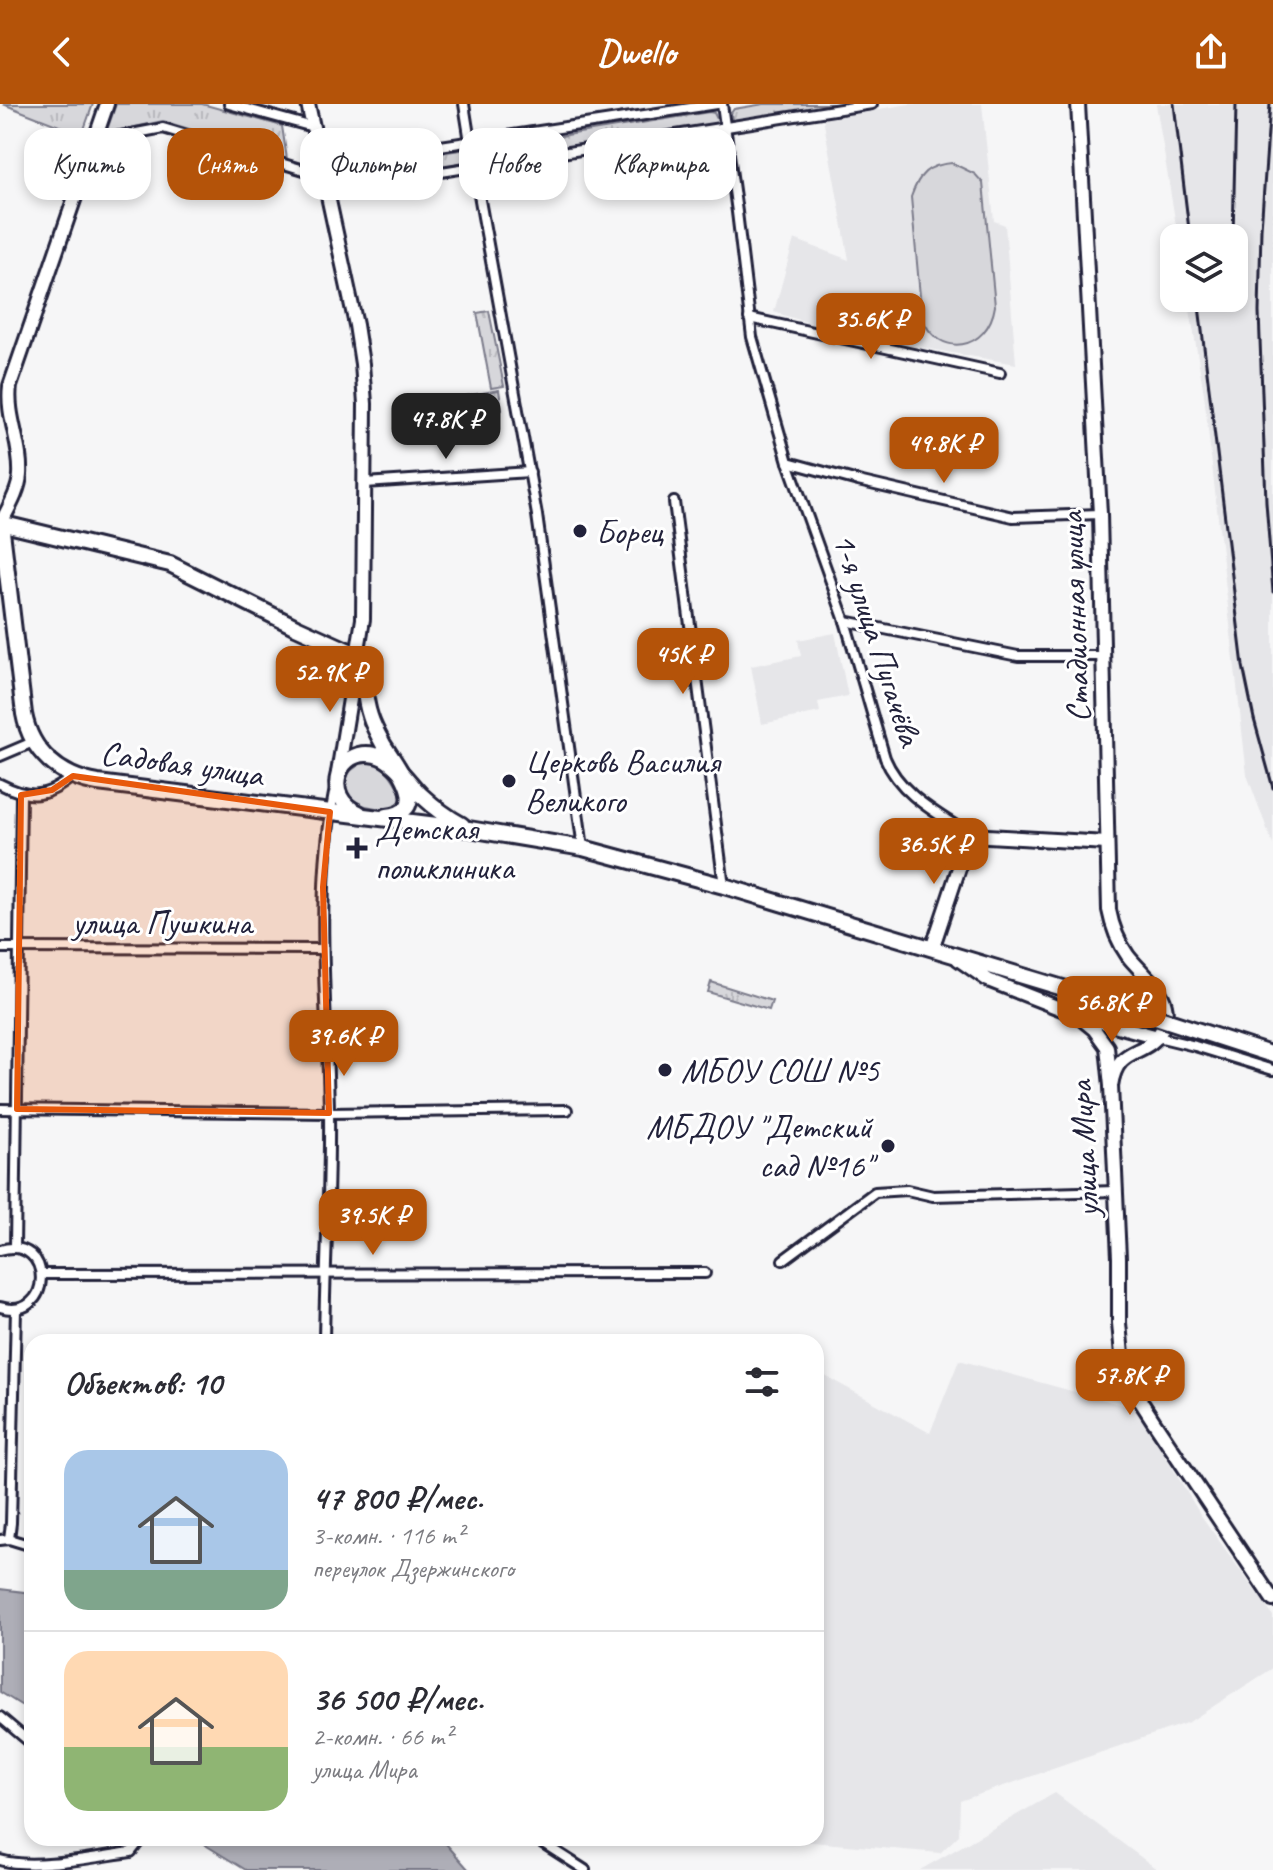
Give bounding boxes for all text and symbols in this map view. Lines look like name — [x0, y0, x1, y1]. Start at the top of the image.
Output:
text: Dwello — [597, 29, 676, 75]
icon: back — [40, 30, 84, 74]
icon: share — [1189, 30, 1233, 74]
chip: Купить — [24, 128, 151, 200]
chip: Снять — [167, 128, 284, 200]
chip: Фильтры — [300, 128, 443, 200]
chip: Новое — [459, 128, 568, 200]
chip: Квартира — [584, 128, 736, 200]
map controls — [1160, 224, 1248, 312]
button: layers — [1160, 224, 1248, 312]
pin: 35.6K ₽ — [797, 293, 945, 361]
text: 35.6K ₽ — [834, 302, 908, 335]
pin: 47.8K ₽ — [372, 393, 520, 461]
text: 47.8K ₽ — [409, 402, 483, 435]
pin: 49.8K ₽ — [870, 417, 1018, 485]
text: 49.8K ₽ — [908, 426, 980, 459]
street label: Стадионная улица — [1049, 509, 1100, 723]
place label: Борец — [596, 510, 664, 553]
marker: Борец — [571, 522, 589, 540]
street label: 1-я улица Пугачёва — [823, 527, 933, 753]
pin: 45K ₽ — [627, 628, 739, 696]
text: 45K ₽ — [655, 637, 711, 670]
pin: 52.9K ₽ — [256, 646, 404, 714]
text: 52.9K ₽ — [294, 655, 366, 688]
street label: Садовая улица — [98, 731, 268, 796]
place label: Церковь Василия Великого — [525, 740, 722, 822]
marker: Церковь Василия Великого — [500, 772, 518, 790]
place label: Детская поликлиника — [375, 807, 516, 889]
pin: 36.5K ₽ — [860, 818, 1008, 886]
text: 36.5K ₽ — [897, 827, 971, 860]
marker: Детская поликлиника — [346, 837, 368, 859]
street label: улица Пушкина — [70, 901, 255, 944]
pin: 56.8K ₽ — [1038, 976, 1186, 1044]
text: 56.8K ₽ — [1075, 985, 1149, 1018]
pin: 39.6K ₽ — [270, 1010, 418, 1078]
text: 39.6K ₽ — [307, 1019, 381, 1052]
place label: МБОУ СОШ №5 — [681, 1049, 881, 1092]
marker: МБОУ СОШ №5 — [656, 1061, 674, 1079]
street label: улица Мира — [1058, 1077, 1109, 1220]
place label: МБДОУ "Детский сад №16" — [646, 1105, 879, 1187]
marker: МБДОУ "Детский сад №16" — [879, 1137, 897, 1155]
pin: 39.5K ₽ — [299, 1189, 447, 1257]
text: 39.5K ₽ — [337, 1198, 409, 1231]
pin: 57.8K ₽ — [1056, 1349, 1204, 1417]
text: 57.8K ₽ — [1094, 1358, 1166, 1391]
icon: filters — [740, 1360, 784, 1404]
text: Объектов: 10 — [64, 1361, 222, 1404]
text: 47 800 ₽/мес. — [312, 1476, 483, 1519]
icon: home — [128, 1482, 224, 1578]
text: 3-комн. · 116 m² — [312, 1519, 464, 1552]
text: переулок Дзержинского — [312, 1552, 514, 1585]
text: 36 500 ₽/мес. — [312, 1677, 483, 1720]
icon: home — [128, 1683, 224, 1779]
text: 2-комн. · 66 m² — [312, 1720, 452, 1753]
text: улица Мира — [312, 1753, 417, 1786]

